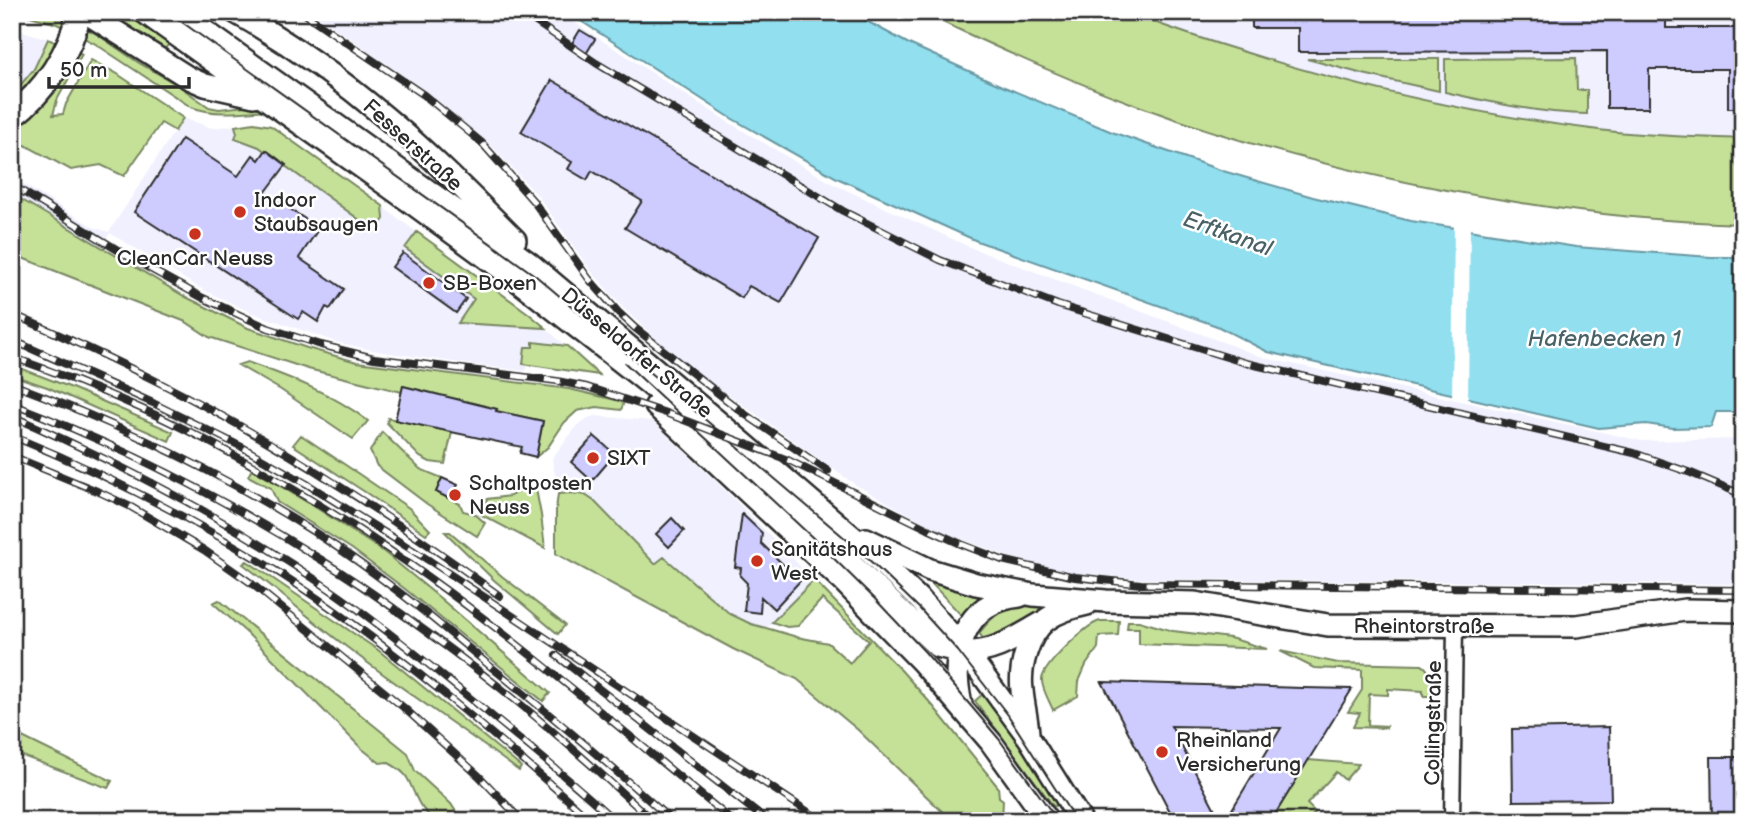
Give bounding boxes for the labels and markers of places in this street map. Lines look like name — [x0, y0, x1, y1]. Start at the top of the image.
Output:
place label: Indoor Staubsaugen — [254, 188, 378, 237]
marker: Indoor Staubsaugen — [232, 204, 248, 220]
marker: CleanCar Neuss — [187, 226, 203, 242]
place label: CleanCar Neuss — [117, 246, 273, 271]
place label: SB-Boxen — [443, 271, 537, 296]
marker: SB-Boxen — [421, 275, 437, 291]
place label: SIXT — [607, 446, 651, 471]
marker: SIXT — [585, 450, 601, 466]
place label: Schaltposten Neuss — [469, 471, 592, 520]
marker: Schaltposten Neuss — [447, 487, 463, 503]
place label: Sanitätshaus West — [771, 537, 892, 586]
marker: Sanitätshaus West — [749, 553, 765, 569]
place label: Rheinland Versicherung — [1176, 728, 1301, 777]
marker: Rheinland Versicherung — [1154, 744, 1170, 760]

